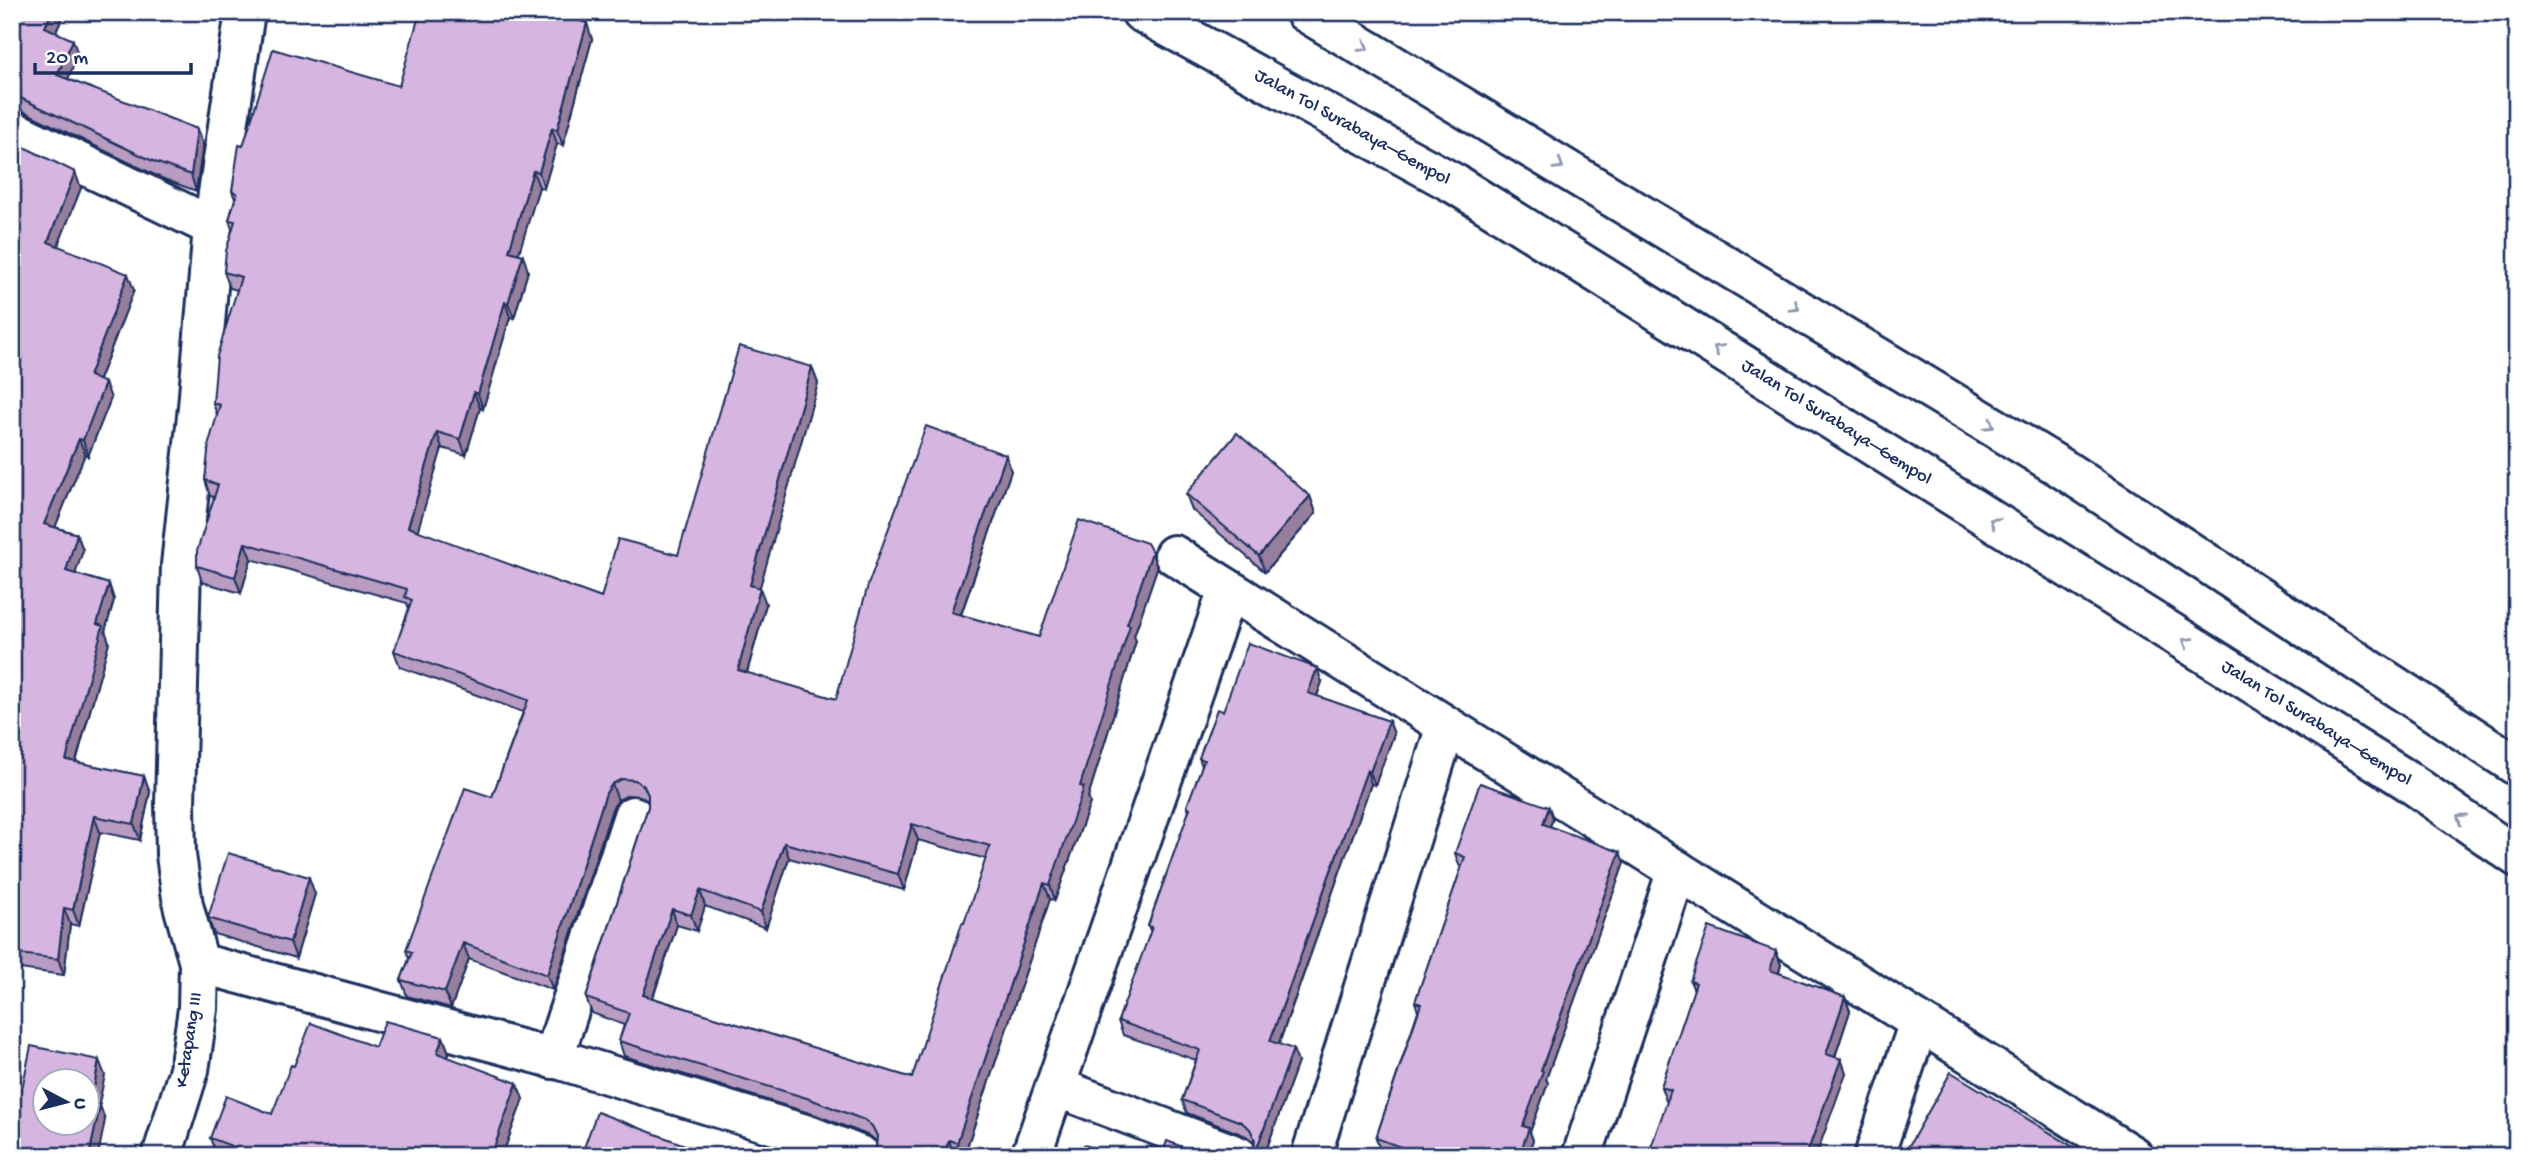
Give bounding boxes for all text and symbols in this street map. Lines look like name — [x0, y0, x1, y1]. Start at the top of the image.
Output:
scale bar — [35, 32, 191, 76]
one-way arrow — [1356, 39, 1369, 52]
text: 20 m — [46, 47, 88, 72]
street label: Jalan Tol Surabaya–Gempol — [1250, 64, 1454, 192]
one-way arrow — [1551, 156, 1564, 169]
one-way arrow — [1788, 299, 1801, 312]
one-way arrow — [1712, 344, 1725, 357]
street label: Jalan Tol Surabaya–Gempol — [1736, 355, 1936, 491]
one-way arrow — [1983, 417, 1996, 430]
one-way arrow — [1988, 517, 2001, 530]
one-way arrow — [2181, 638, 2194, 651]
street label: Jalan Tol Surabaya–Gempol — [2216, 656, 2416, 792]
one-way arrow — [2456, 814, 2469, 826]
street label: Ketapang III — [171, 991, 209, 1089]
north arrow — [32, 1066, 102, 1136]
text: U — [67, 1097, 91, 1111]

